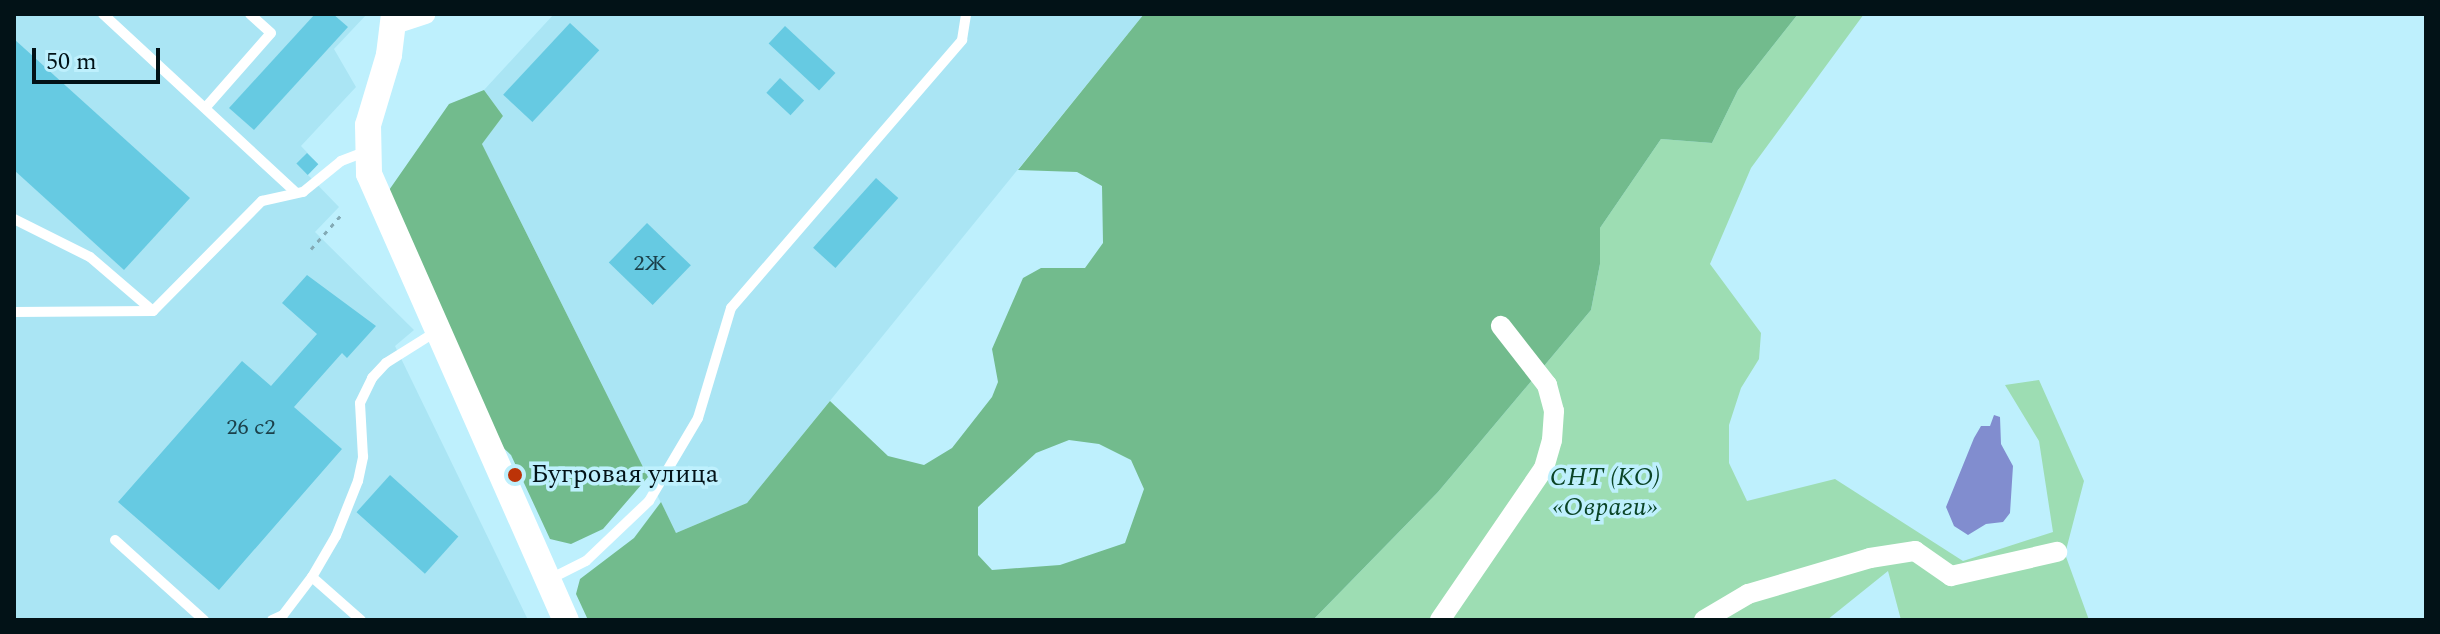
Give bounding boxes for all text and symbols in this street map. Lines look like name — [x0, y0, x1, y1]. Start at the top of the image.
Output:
scale bar — [36, 32, 164, 82]
text: 50 m — [46, 44, 97, 80]
house number: 2Ж — [633, 251, 667, 277]
house number: 26 с2 — [226, 415, 276, 441]
place label: Бугровая улица — [531, 459, 719, 491]
park label: СНТ (КО) «Овраги» — [1550, 462, 1660, 524]
marker: Бугровая улица — [506, 466, 524, 484]

